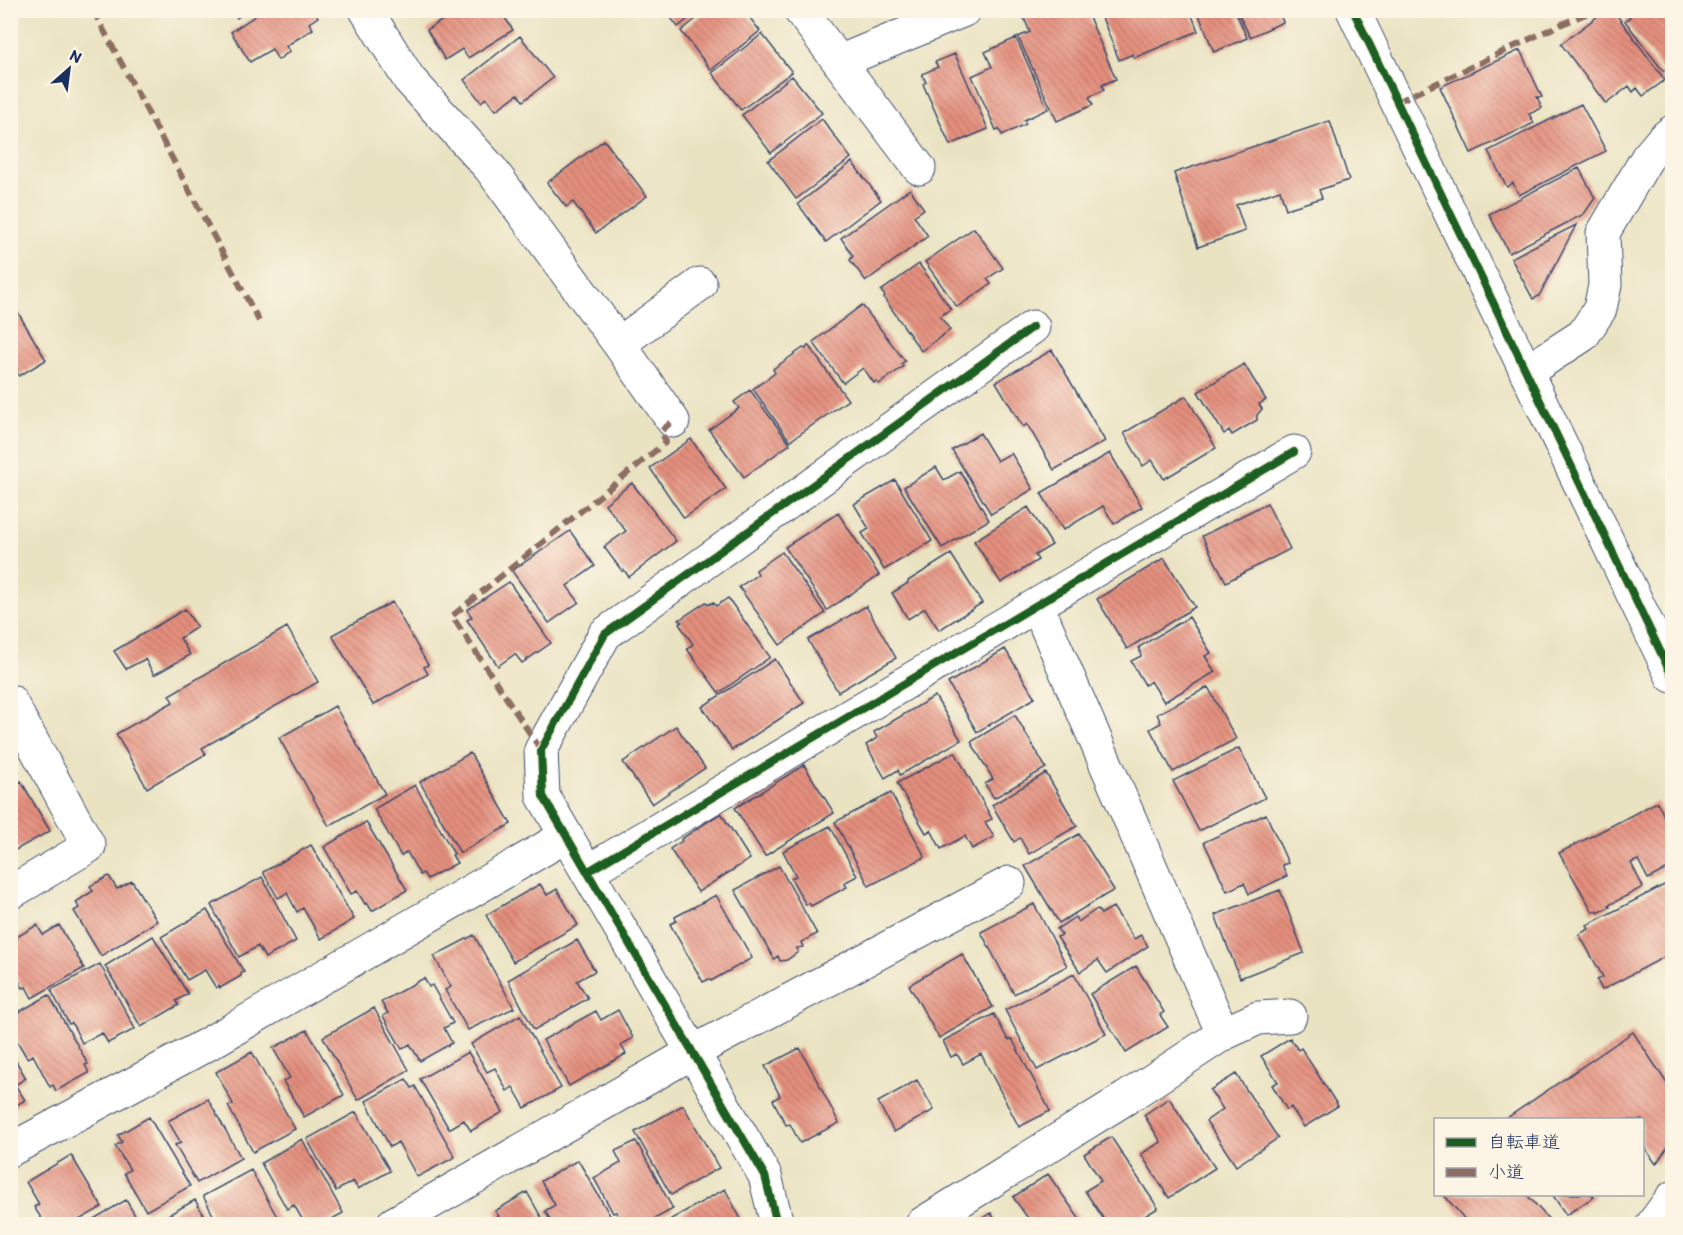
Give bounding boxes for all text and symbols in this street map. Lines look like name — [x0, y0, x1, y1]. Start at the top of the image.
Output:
north arrow — [39, 39, 99, 99]
text: N — [67, 45, 85, 67]
legend — [1434, 1118, 1644, 1196]
text: 自転車道 — [1488, 1131, 1560, 1153]
text: 小道 — [1488, 1161, 1524, 1183]

